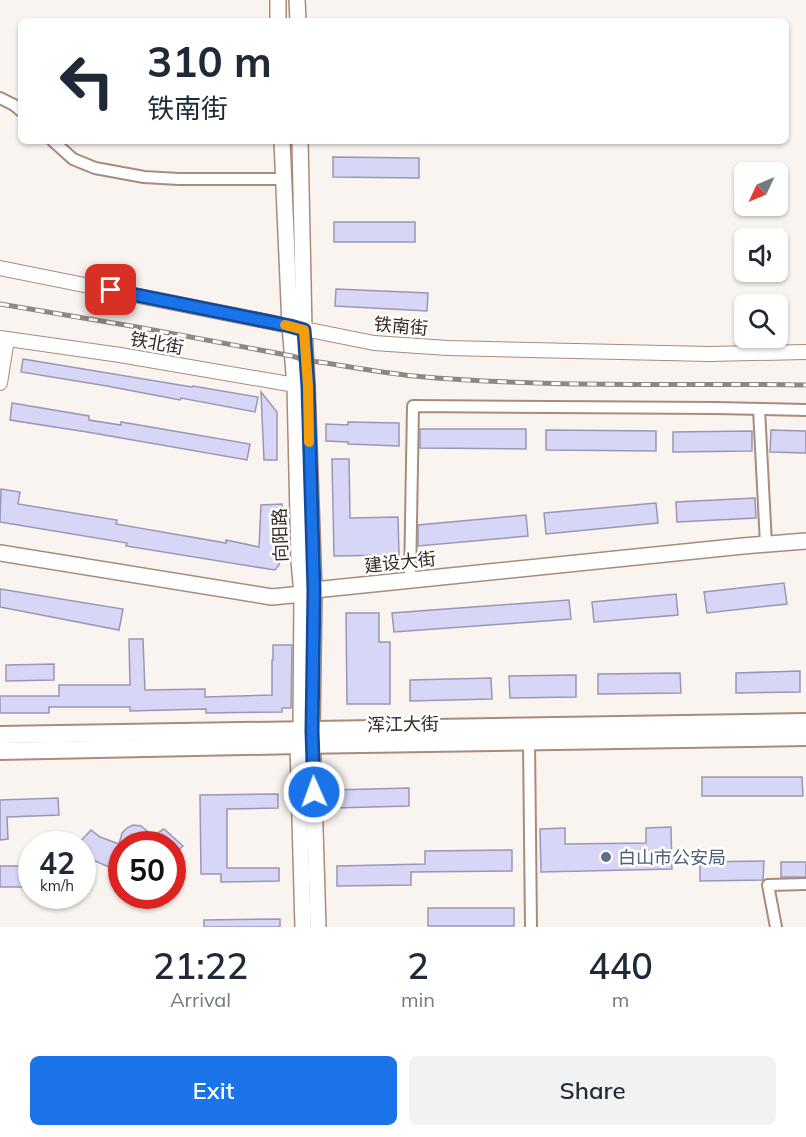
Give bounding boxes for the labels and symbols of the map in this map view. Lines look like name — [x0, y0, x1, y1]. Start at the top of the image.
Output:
north arrow — [734, 162, 788, 216]
pin — [85, 264, 136, 315]
street label: 铁南街 — [373, 312, 429, 340]
street label: 铁北街 — [128, 327, 186, 359]
street label: 向阳路 — [268, 508, 292, 562]
street label: 建设大街 — [363, 547, 437, 577]
street label: 浑江大街 — [367, 712, 439, 736]
position arrow — [282, 760, 346, 824]
speed limit sign: 50 — [108, 831, 186, 909]
place label: 白山市公安局 — [618, 846, 726, 869]
marker: 白山市公安局 — [599, 850, 613, 864]

